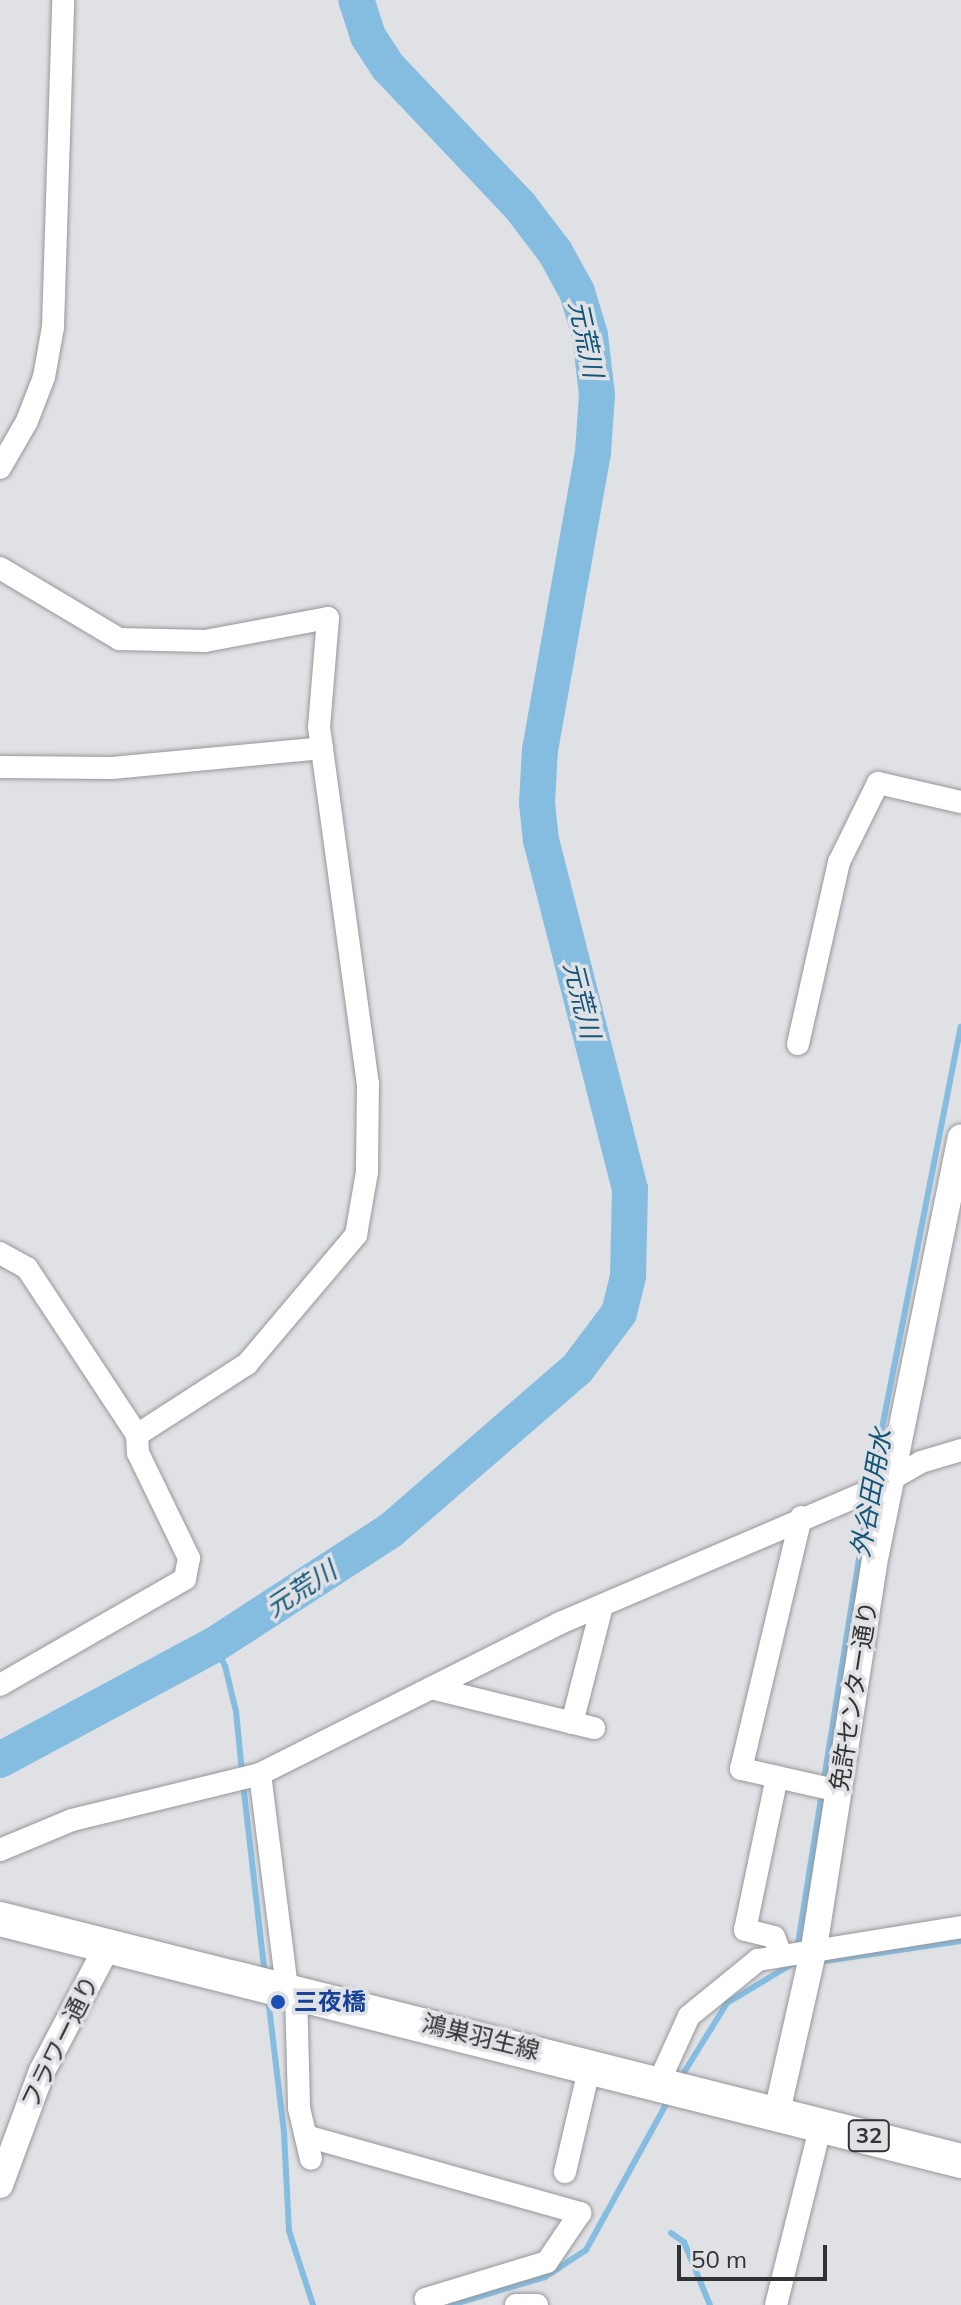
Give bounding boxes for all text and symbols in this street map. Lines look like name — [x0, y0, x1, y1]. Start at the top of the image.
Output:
water label: 元荒川 — [563, 298, 609, 380]
water label: 元荒川 — [557, 958, 607, 1042]
water label: 外谷田用水 — [844, 1426, 898, 1560]
water label: 元荒川 — [260, 1555, 342, 1623]
street label: 免許センター通り — [825, 1599, 883, 1793]
street label: フラワー通り — [15, 1971, 105, 2113]
place label: 三夜橋 — [294, 1988, 366, 2016]
marker: 三夜橋 — [269, 1993, 287, 2011]
street label: 鴻巣羽生線 — [419, 2009, 543, 2065]
road number: 32 — [847, 2118, 891, 2154]
scale bar — [681, 2229, 831, 2279]
text: 50 m — [691, 2244, 747, 2274]

